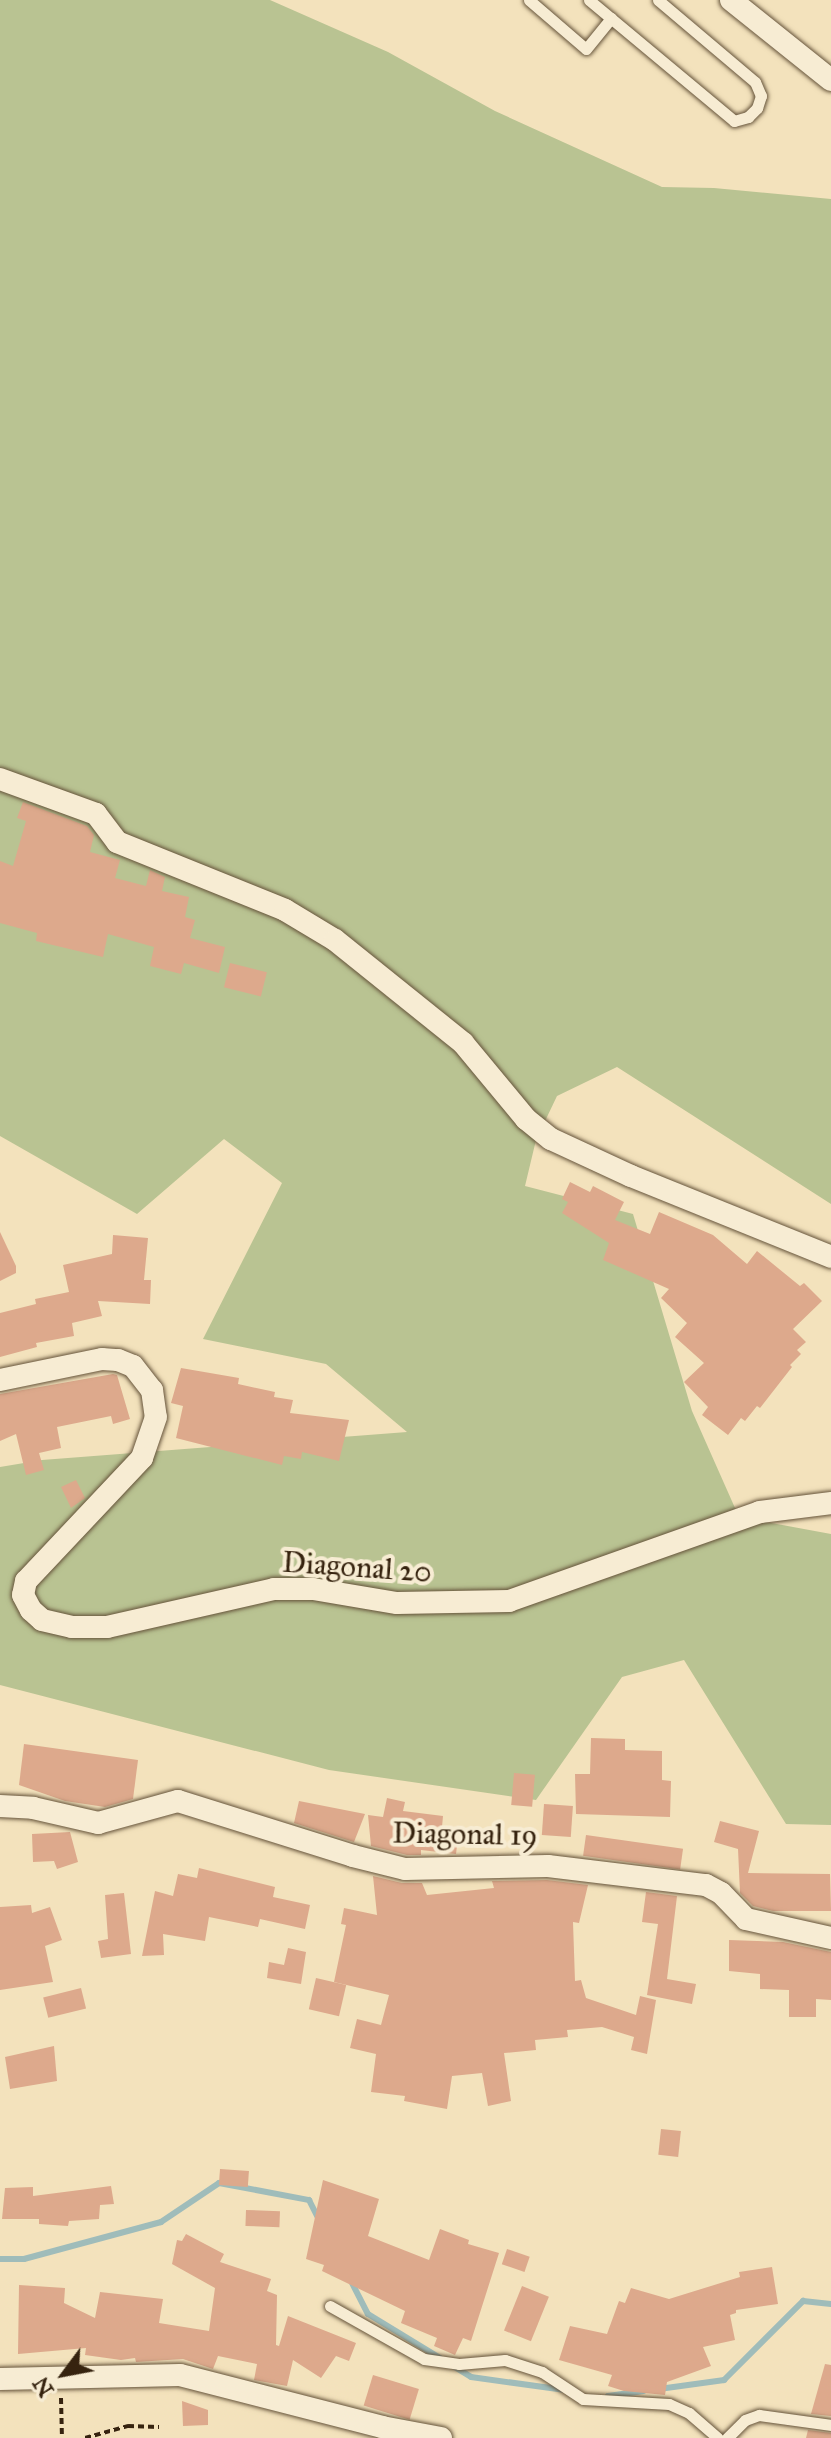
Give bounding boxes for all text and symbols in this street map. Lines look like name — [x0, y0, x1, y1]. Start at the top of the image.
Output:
street label: Diagonal 20 — [281, 1544, 433, 1590]
street label: Diagonal 19 — [392, 1815, 538, 1853]
north arrow — [24, 2334, 104, 2414]
text: N — [27, 2372, 60, 2402]

